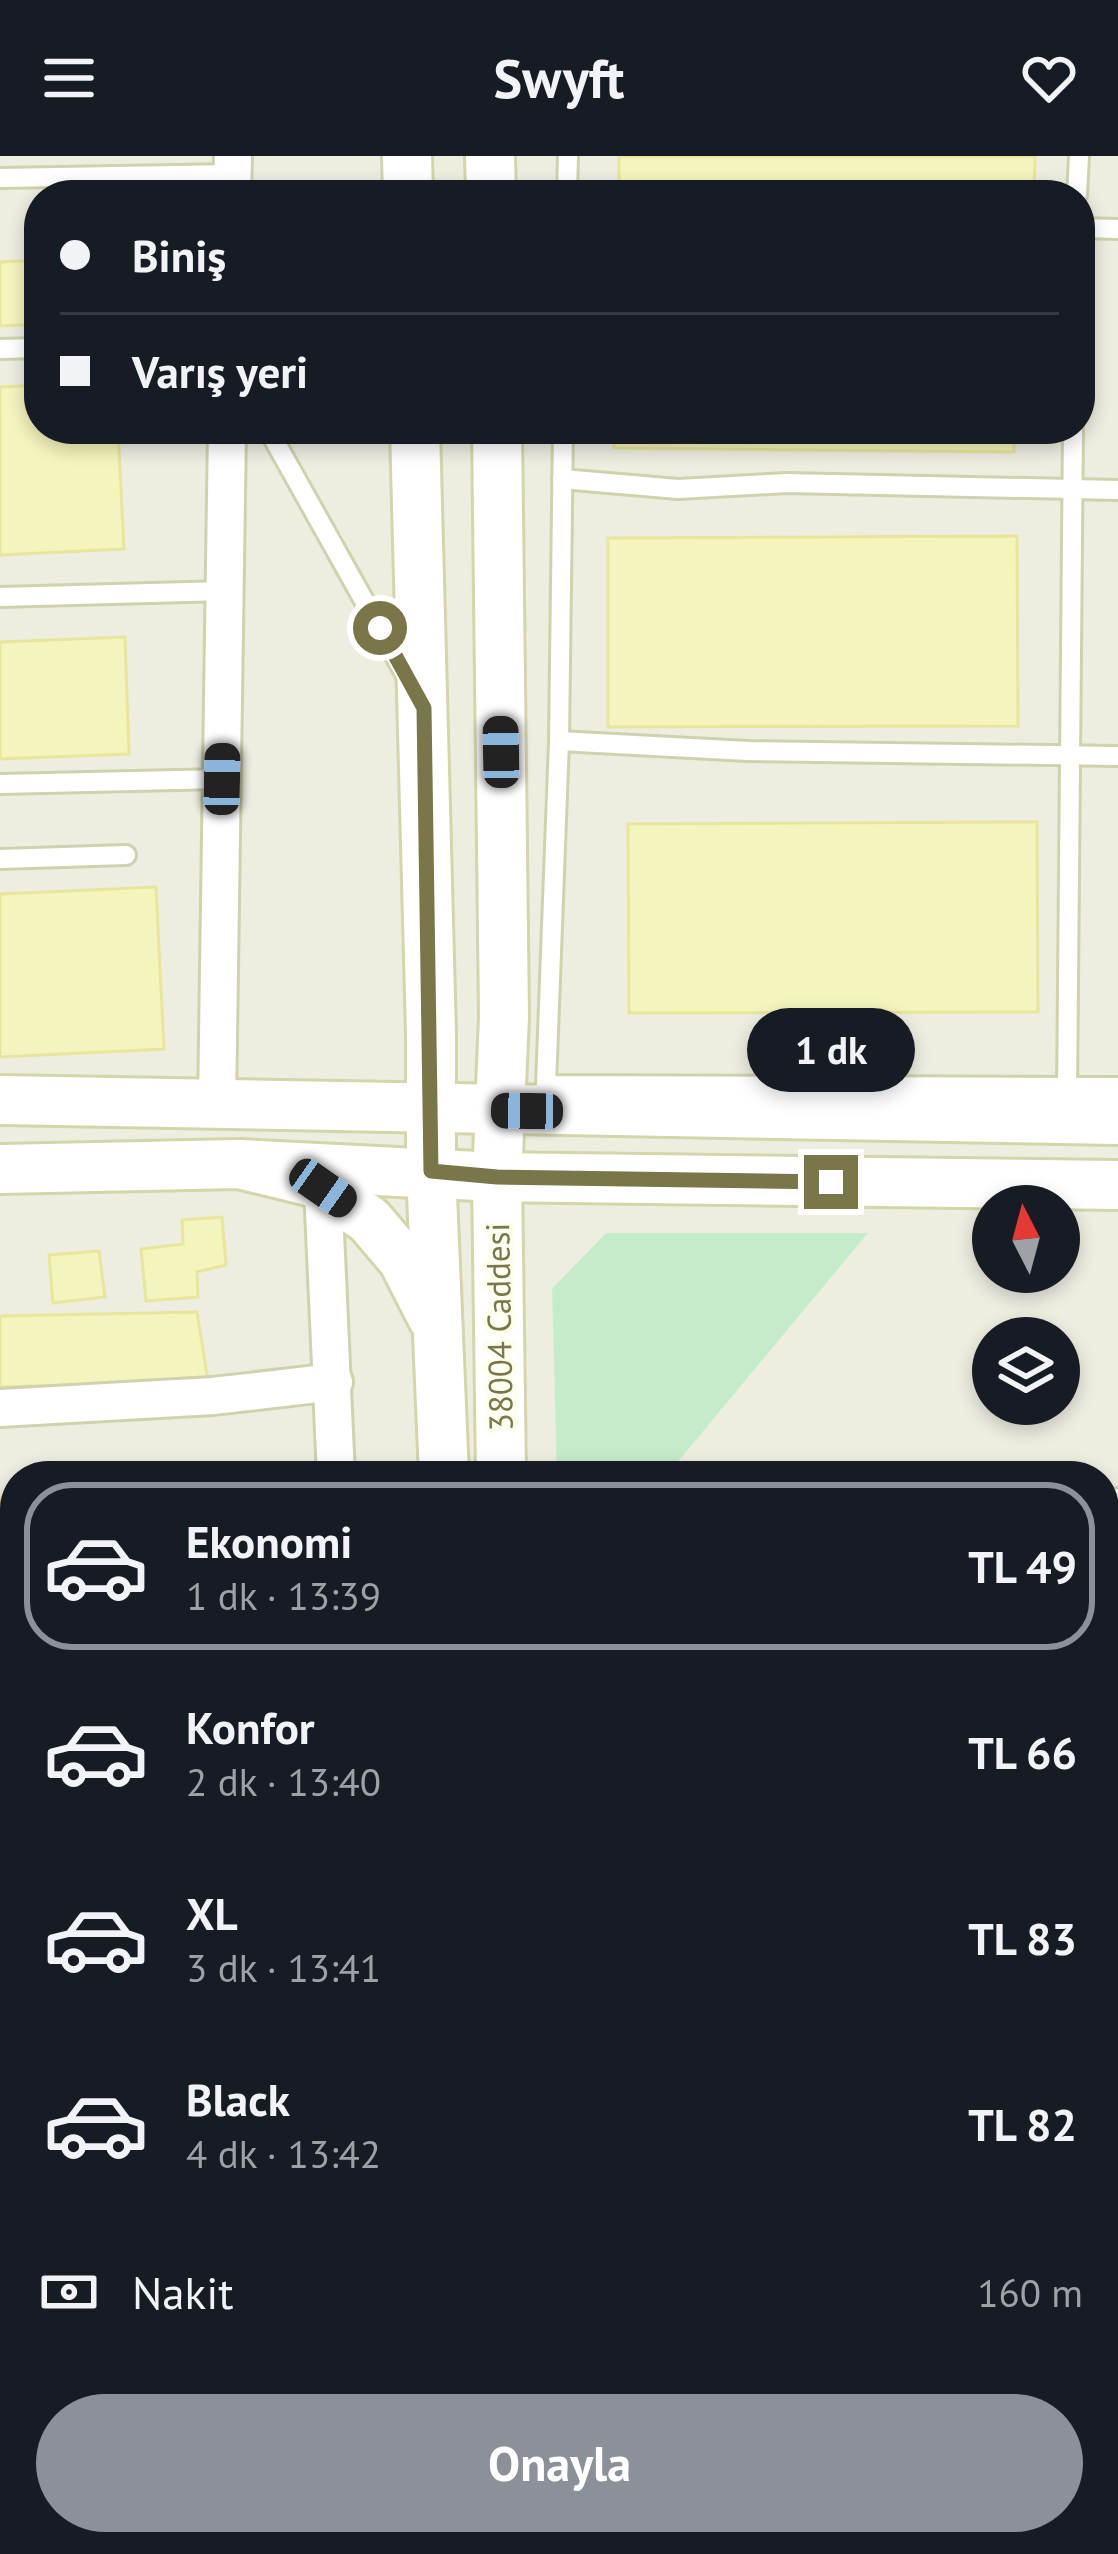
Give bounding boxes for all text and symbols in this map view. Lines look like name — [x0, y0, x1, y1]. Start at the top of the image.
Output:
text: Swyft — [494, 43, 624, 113]
icon: menu — [36, 45, 102, 111]
icon: heart — [1016, 45, 1082, 111]
text: Biniş — [132, 226, 226, 284]
text: Varış yeri — [132, 342, 308, 400]
route start — [353, 601, 407, 655]
car — [482, 716, 520, 788]
car — [203, 743, 241, 815]
callout: 1 dk — [747, 1008, 915, 1092]
text: 1 dk — [795, 1024, 867, 1075]
car — [491, 1092, 563, 1130]
car — [283, 1153, 363, 1223]
route end — [804, 1155, 858, 1209]
north arrow — [972, 1185, 1080, 1293]
map controls — [972, 1185, 1080, 1425]
street label: 38004 Caddesi — [475, 1222, 522, 1432]
button: layers — [972, 1317, 1080, 1425]
icon: car — [42, 1512, 150, 1620]
text: Ekonomi — [186, 1512, 352, 1570]
text: TL 49 — [968, 1537, 1077, 1595]
text: 1 dk · 13:39 — [186, 1570, 381, 1621]
icon: car — [42, 1698, 150, 1806]
text: Konfor — [186, 1698, 315, 1756]
text: TL 66 — [968, 1723, 1077, 1781]
text: 2 dk · 13:40 — [186, 1756, 381, 1807]
icon: car — [42, 1884, 150, 1992]
text: XL — [186, 1884, 238, 1942]
text: TL 83 — [968, 1909, 1077, 1967]
text: 3 dk · 13:41 — [186, 1942, 381, 1993]
icon: car — [42, 2070, 150, 2178]
text: Black — [186, 2070, 290, 2128]
text: TL 82 — [968, 2095, 1077, 2153]
text: 4 dk · 13:42 — [186, 2128, 381, 2179]
icon: cash — [36, 2259, 102, 2325]
text: Nakit — [132, 2263, 233, 2321]
text: 160 m — [977, 2267, 1083, 2318]
button: Onayla — [36, 2394, 1083, 2532]

